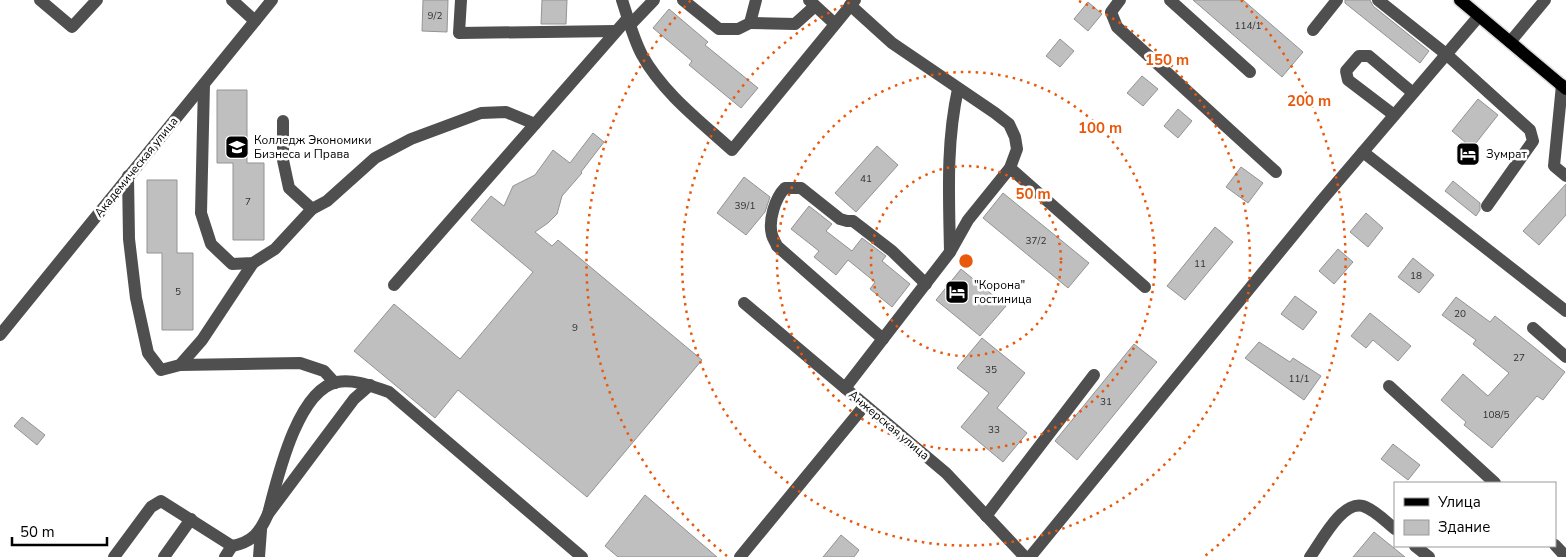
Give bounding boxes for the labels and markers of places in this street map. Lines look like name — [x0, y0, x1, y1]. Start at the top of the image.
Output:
place label: Колледж Экономики Бизнеса и Права — [254, 132, 371, 162]
school or university icon: Колледж Экономики Бизнеса и Права — [224, 134, 250, 160]
hotel icon: Зумрат — [1455, 141, 1481, 167]
place label: Зумрат — [1486, 146, 1527, 162]
centre of rings — [957, 252, 975, 270]
place label: "Корона" гостиница — [974, 277, 1032, 307]
hotel icon: "Корона" гостиница — [944, 279, 970, 305]

